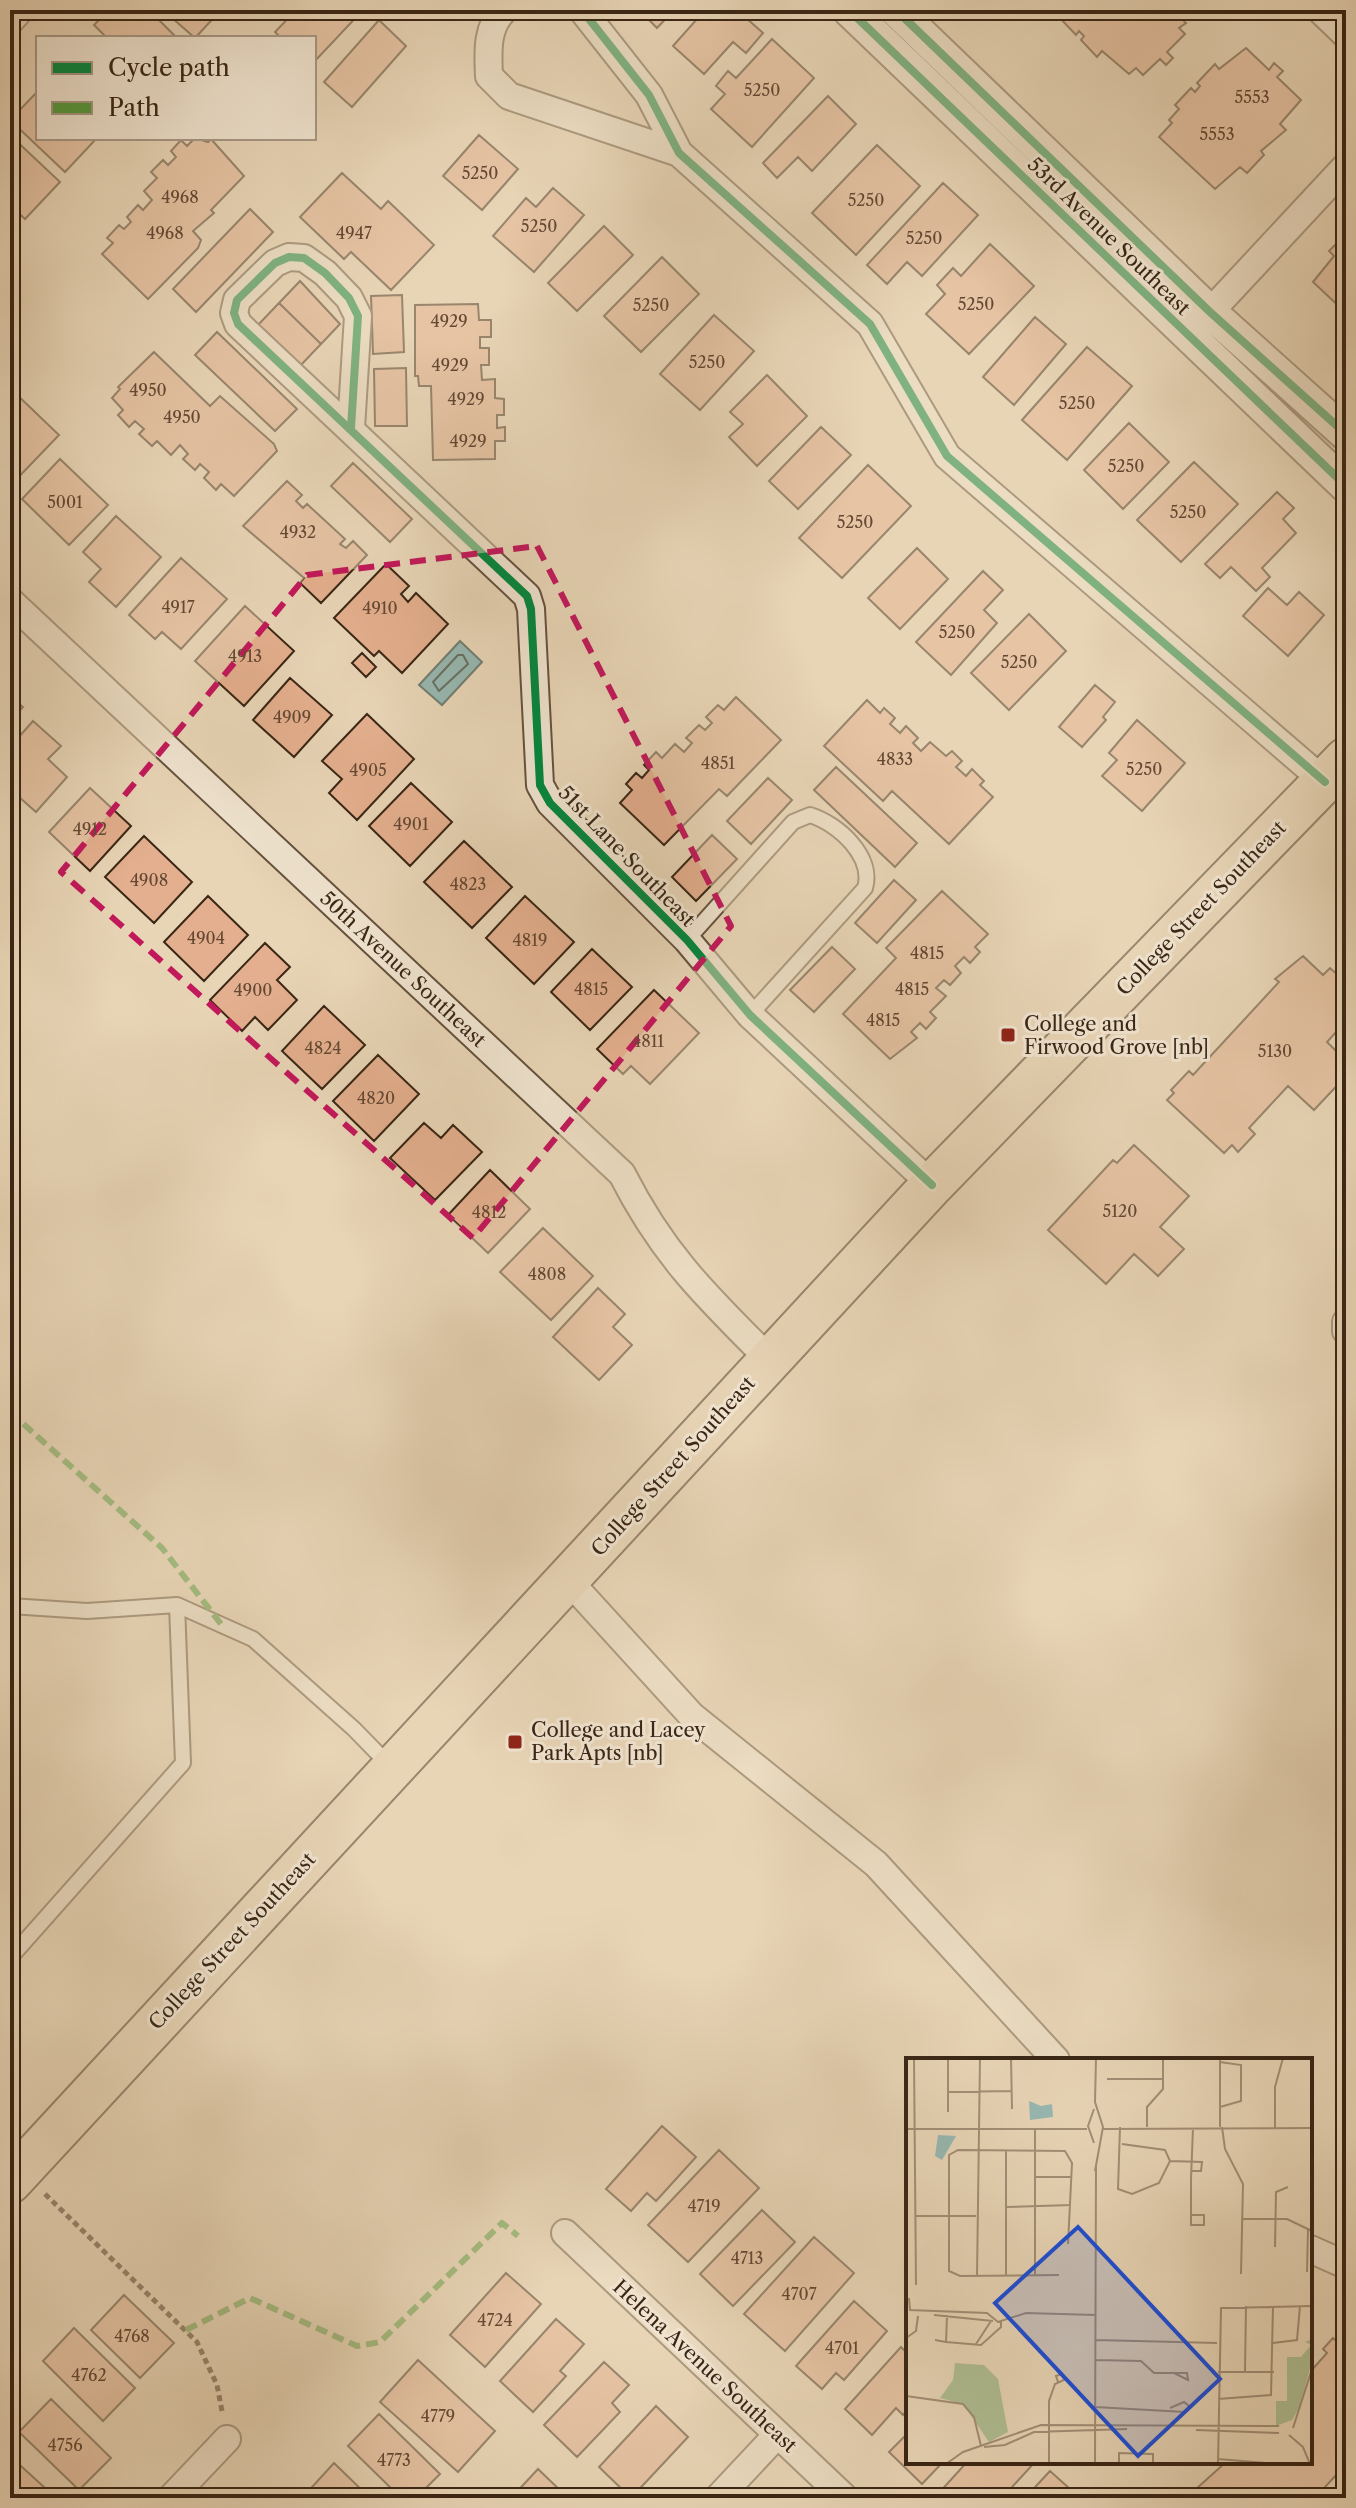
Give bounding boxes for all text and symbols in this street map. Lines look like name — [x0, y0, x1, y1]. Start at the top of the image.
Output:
legend — [36, 36, 316, 140]
text: Cycle path — [108, 53, 230, 82]
house number: 5250 — [744, 80, 780, 100]
house number: 5553 — [1235, 87, 1269, 107]
text: Path — [108, 93, 160, 122]
house number: 5553 — [1200, 124, 1234, 144]
street label: 53rd Avenue Southeast — [1023, 152, 1195, 320]
house number: 5250 — [462, 163, 498, 183]
house number: 4968 — [161, 187, 199, 207]
house number: 5250 — [848, 190, 884, 210]
house number: 5250 — [521, 216, 557, 236]
house number: 4968 — [146, 223, 184, 243]
house number: 4947 — [336, 223, 372, 243]
house number: 5250 — [906, 228, 942, 248]
house number: 5250 — [958, 294, 994, 314]
house number: 5250 — [633, 295, 669, 315]
house number: 4929 — [430, 311, 468, 331]
house number: 5250 — [689, 352, 725, 372]
house number: 4929 — [431, 355, 469, 375]
house number: 4950 — [129, 380, 167, 400]
house number: 4929 — [447, 389, 485, 409]
house number: 5250 — [1059, 393, 1095, 413]
house number: 4950 — [163, 407, 201, 427]
house number: 4929 — [449, 431, 487, 451]
house number: 5250 — [1108, 456, 1144, 476]
house number: 5001 — [47, 492, 83, 512]
house number: 5250 — [1170, 502, 1206, 522]
house number: 5250 — [837, 512, 873, 532]
house number: 4932 — [280, 522, 316, 542]
house number: 4917 — [161, 597, 195, 617]
house number: 4910 — [362, 598, 398, 618]
house number: 5250 — [939, 622, 975, 642]
house number: 4913 — [228, 646, 262, 666]
house number: 5250 — [1001, 652, 1037, 672]
house number: 4909 — [273, 707, 311, 727]
house number: 4833 — [877, 749, 913, 769]
house number: 4851 — [701, 753, 735, 773]
house number: 5250 — [1126, 759, 1162, 779]
house number: 4905 — [349, 760, 387, 780]
street label: 51st Lane Southeast — [554, 781, 700, 931]
house number: 4901 — [393, 814, 429, 834]
street label: College Street Southeast — [1111, 816, 1291, 1000]
house number: 4912 — [73, 819, 107, 839]
house number: 4908 — [130, 870, 168, 890]
house number: 4823 — [450, 874, 486, 894]
street label: 50th Avenue Southeast — [315, 886, 491, 1052]
house number: 4904 — [187, 928, 225, 948]
house number: 4819 — [513, 930, 547, 950]
house number: 4815 — [910, 943, 944, 963]
house number: 4815 — [574, 979, 608, 999]
house number: 4815 — [895, 979, 929, 999]
house number: 4900 — [234, 980, 272, 1000]
house number: 4815 — [866, 1010, 900, 1030]
place label: College and Firwood Grove [nb] — [1024, 1012, 1209, 1059]
marker: College and Firwood Grove [nb] — [999, 1026, 1017, 1044]
house number: 4811 — [632, 1031, 664, 1051]
house number: 4824 — [304, 1038, 342, 1058]
house number: 5130 — [1258, 1041, 1292, 1061]
house number: 4820 — [357, 1088, 395, 1108]
house number: 5120 — [1103, 1201, 1137, 1221]
house number: 4812 — [472, 1202, 506, 1222]
house number: 4808 — [528, 1264, 566, 1284]
street label: College Street Southeast — [586, 1371, 760, 1561]
place label: College and Lacey Park Apts [nb] — [531, 1718, 706, 1765]
marker: College and Lacey Park Apts [nb] — [506, 1733, 524, 1751]
street label: College Street Southeast — [144, 1847, 320, 2035]
inset map — [906, 2058, 1312, 2464]
house number: 4719 — [687, 2196, 721, 2216]
house number: 4713 — [731, 2248, 763, 2268]
street label: Helena Avenue Southeast — [608, 2275, 802, 2457]
house number: 4707 — [781, 2284, 817, 2304]
house number: 4724 — [477, 2310, 513, 2330]
house number: 4768 — [114, 2326, 150, 2346]
house number: 4701 — [825, 2338, 859, 2358]
house number: 4762 — [71, 2365, 107, 2385]
house number: 4779 — [421, 2406, 455, 2426]
house number: 4756 — [47, 2435, 83, 2455]
house number: 4773 — [377, 2450, 411, 2470]

